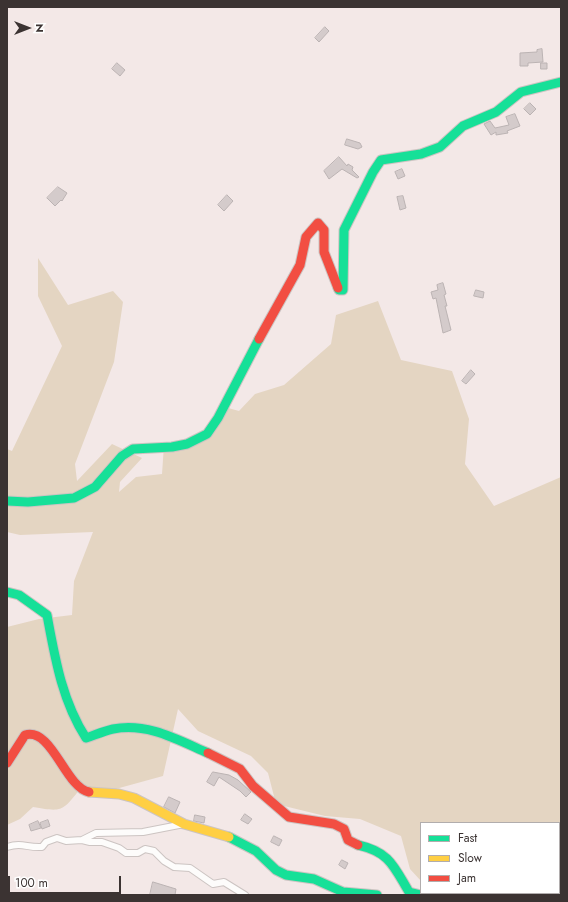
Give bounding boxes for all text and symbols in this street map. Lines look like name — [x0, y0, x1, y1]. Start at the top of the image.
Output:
north arrow — [8, 8, 48, 48]
text: N — [32, 24, 48, 32]
legend — [420, 822, 560, 894]
text: Fast — [458, 829, 477, 847]
text: Slow — [458, 849, 482, 867]
scale bar — [10, 868, 123, 894]
text: Jam — [458, 869, 476, 887]
text: 100 m — [15, 874, 48, 892]

